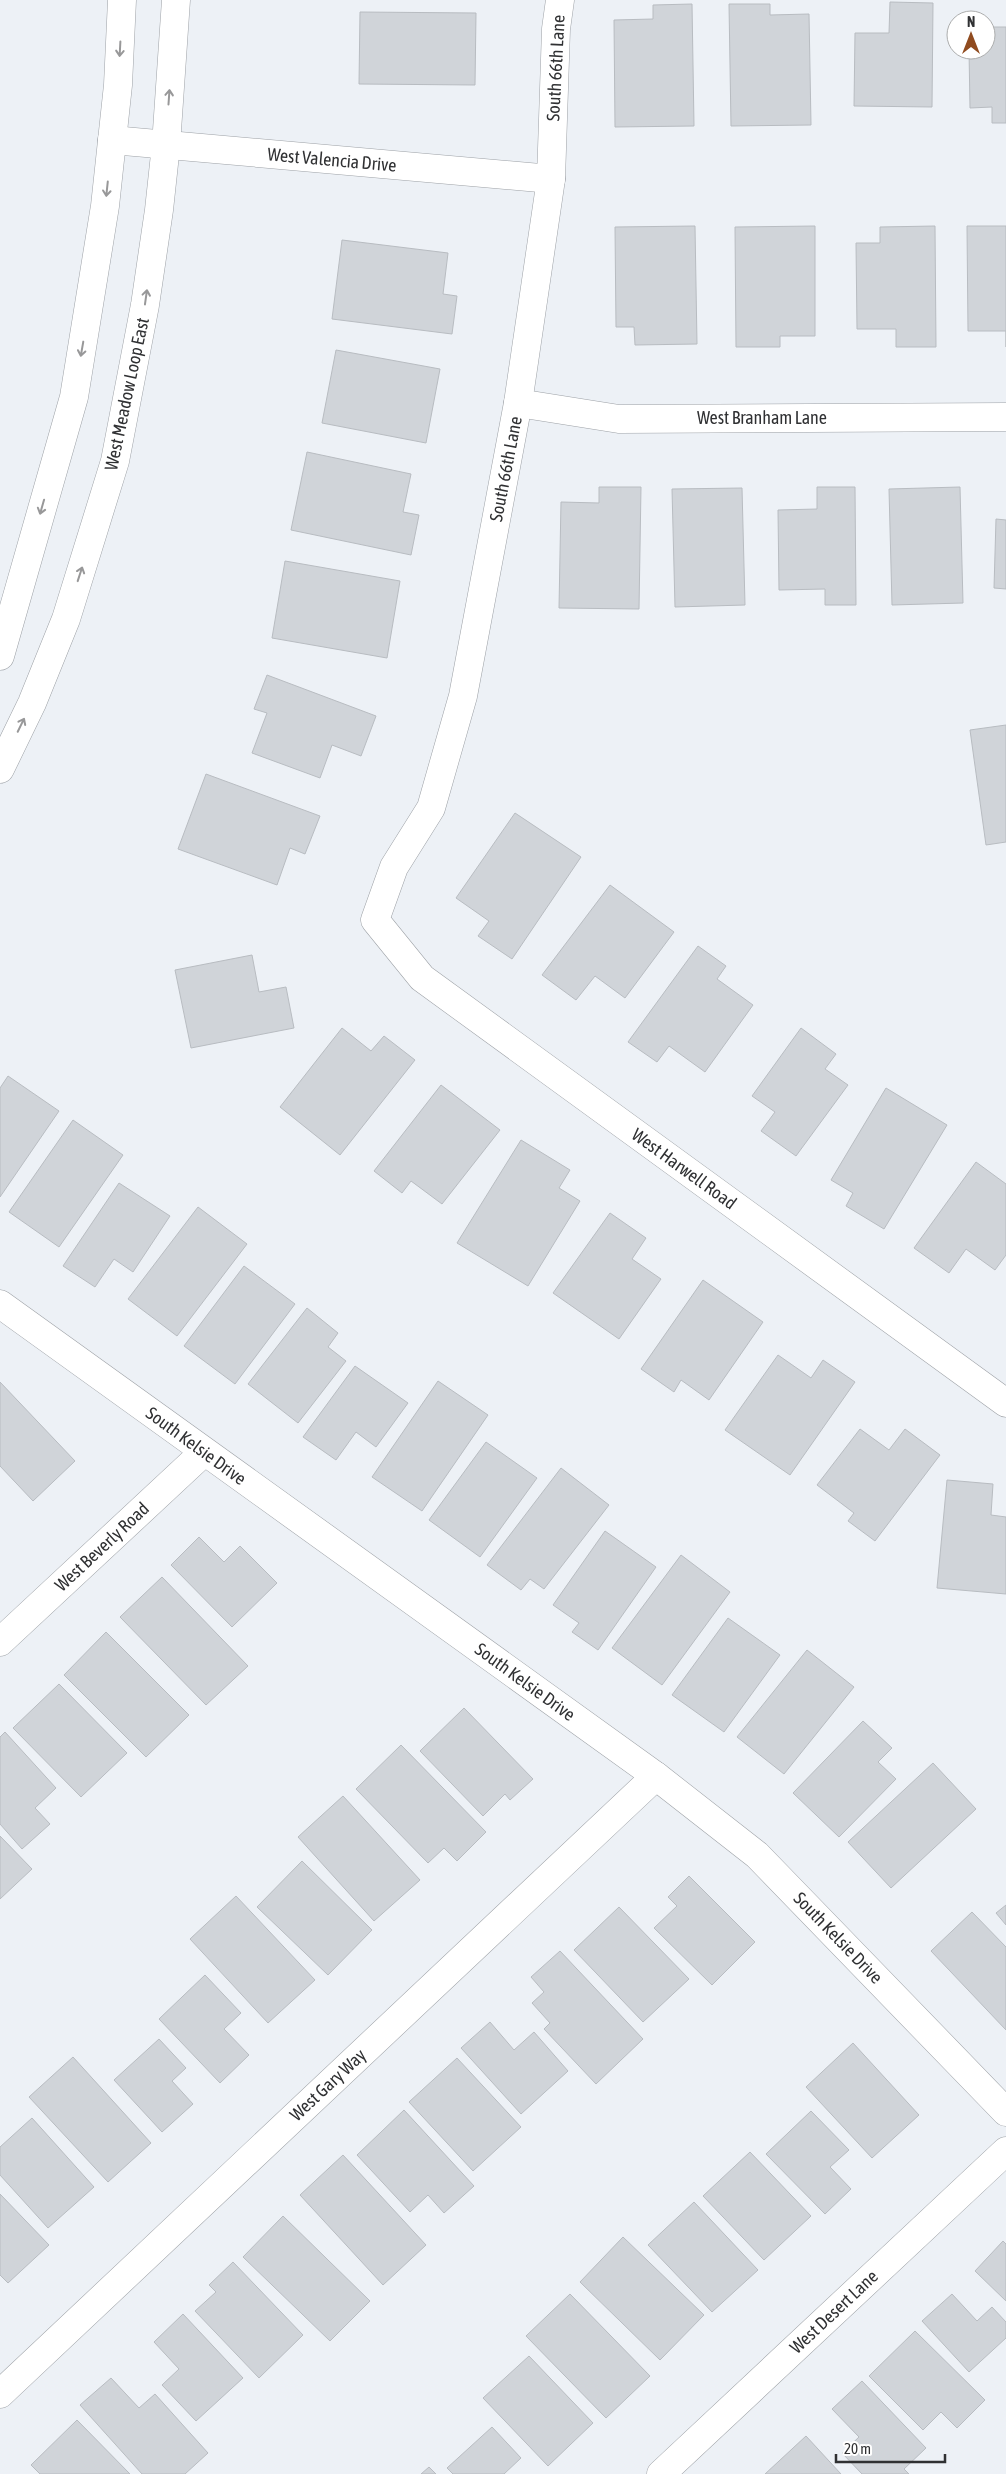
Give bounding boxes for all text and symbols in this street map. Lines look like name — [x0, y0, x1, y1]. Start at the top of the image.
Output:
north arrow — [946, 10, 996, 60]
street label: South 66th Lane — [542, 14, 569, 122]
text: N — [967, 14, 975, 30]
one-way arrow — [115, 40, 124, 56]
one-way arrow — [164, 89, 174, 105]
street label: West Valencia Drive — [267, 143, 397, 176]
one-way arrow — [102, 181, 112, 197]
one-way arrow — [142, 289, 152, 305]
street label: West Meadow Loop East — [100, 316, 153, 472]
one-way arrow — [77, 341, 87, 357]
street label: West Branham Lane — [697, 407, 827, 428]
street label: South 66th Lane — [485, 415, 526, 523]
one-way arrow — [37, 498, 46, 514]
one-way arrow — [76, 566, 86, 582]
one-way arrow — [17, 718, 27, 733]
street label: West Harwell Road — [628, 1124, 741, 1214]
street label: South Kelsie Drive — [142, 1402, 250, 1489]
street label: West Beverly Road — [50, 1498, 153, 1595]
street label: South Kelsie Drive — [471, 1638, 579, 1725]
street label: South Kelsie Drive — [790, 1888, 887, 1988]
street label: West Gary Way — [285, 2044, 370, 2125]
street label: West Desert Lane — [785, 2266, 882, 2358]
scale bar — [836, 2432, 945, 2464]
text: 20 m — [844, 2440, 871, 2457]

